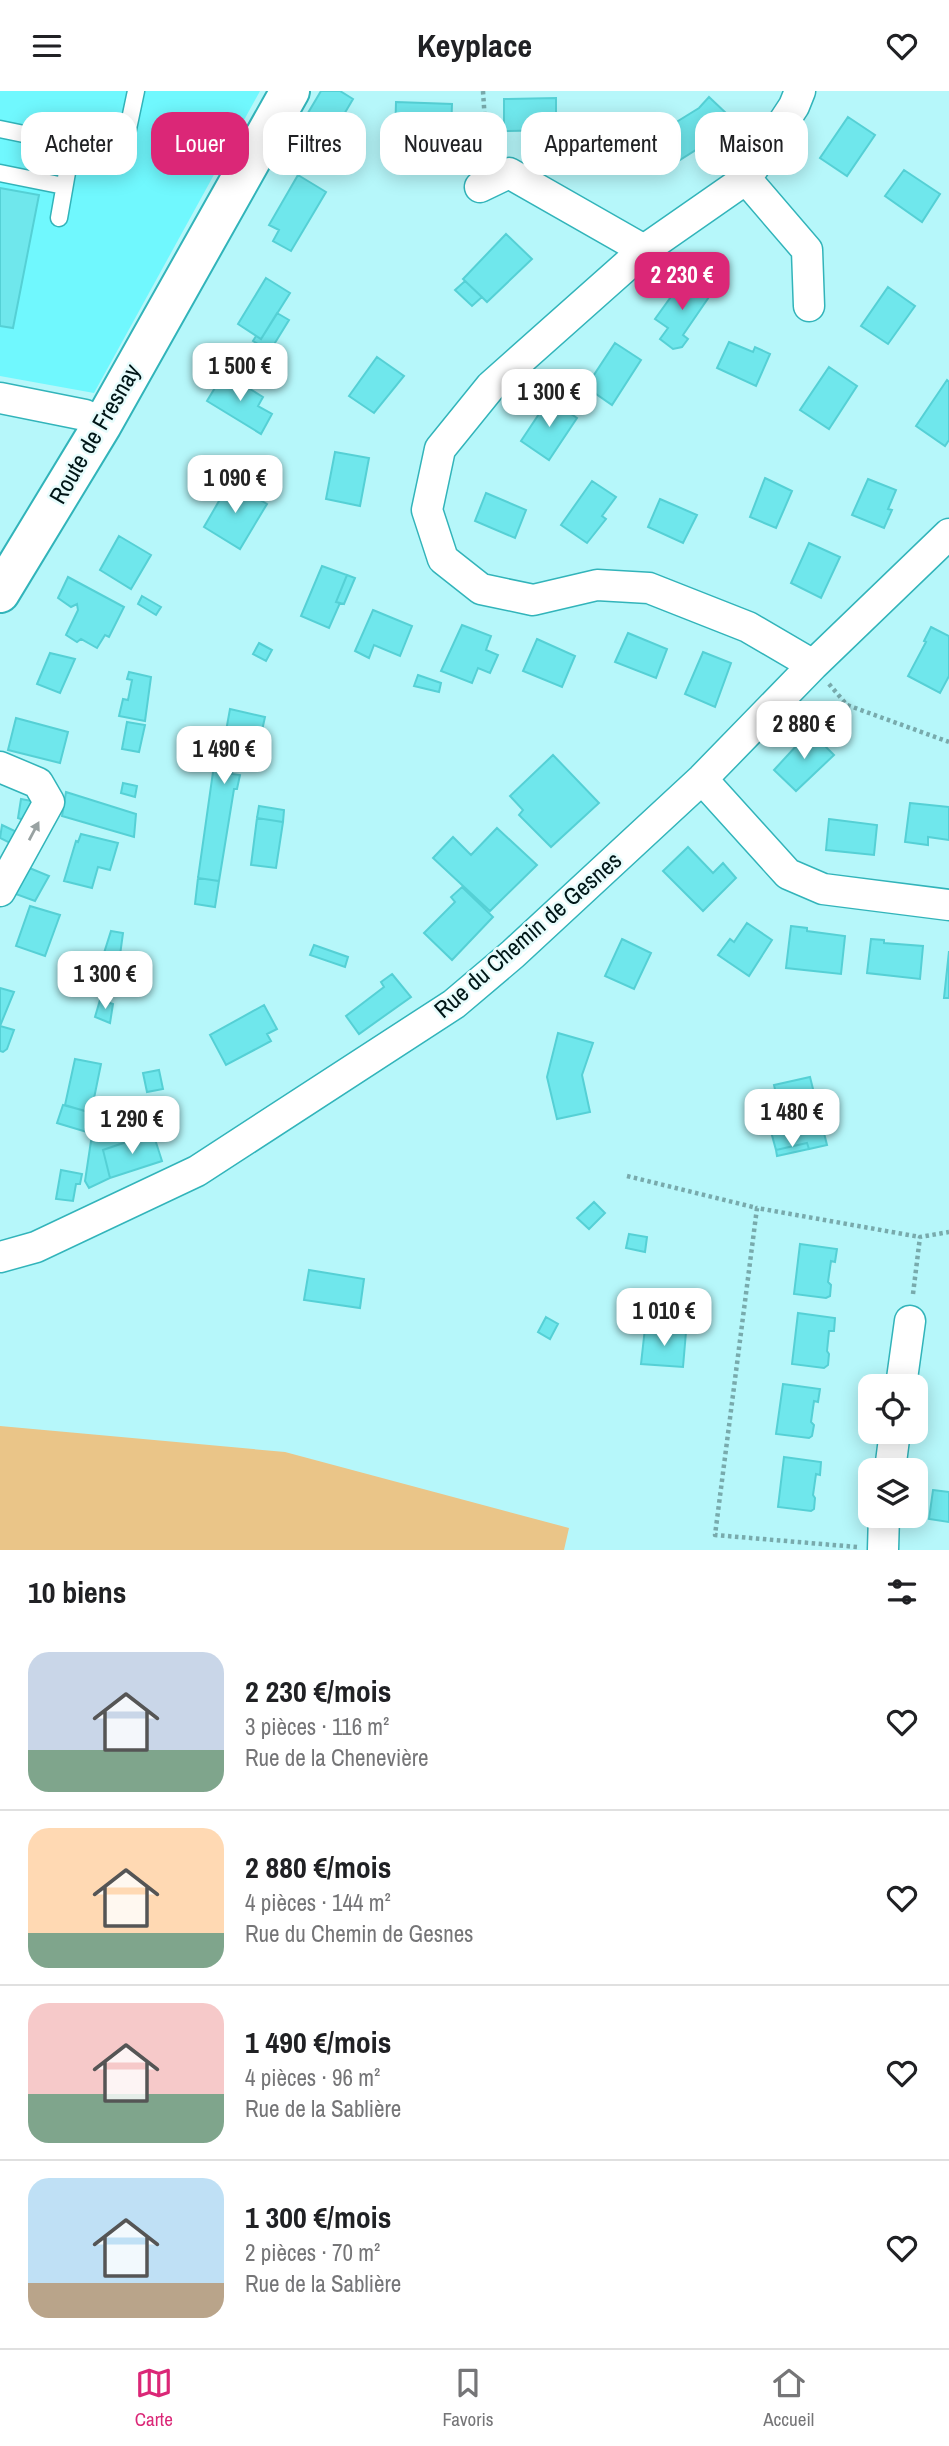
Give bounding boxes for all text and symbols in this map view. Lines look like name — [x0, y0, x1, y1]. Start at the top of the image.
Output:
text: Keyplace — [417, 24, 532, 67]
icon: menu — [28, 27, 66, 65]
icon: heart — [883, 27, 921, 65]
chip: Acheter — [21, 112, 137, 175]
chip: Louer — [151, 112, 249, 175]
chip: Filtres — [263, 112, 366, 175]
chip: Nouveau — [380, 112, 507, 175]
chip: Appartement — [521, 112, 681, 175]
chip: Maison — [695, 112, 808, 175]
pin: 2 230 € — [617, 253, 747, 312]
text: 2 230 € — [651, 259, 713, 290]
pin: 1 500 € — [175, 343, 305, 403]
text: 1 500 € — [209, 350, 271, 381]
street label: Route de Fresnay — [41, 358, 147, 509]
pin: 1 300 € — [484, 369, 614, 429]
text: 1 300 € — [518, 376, 580, 407]
pin: 1 090 € — [170, 455, 300, 515]
text: 1 090 € — [204, 462, 266, 493]
pin: 2 880 € — [739, 701, 869, 761]
text: 2 880 € — [773, 708, 835, 739]
pin: 1 490 € — [159, 727, 289, 786]
text: 1 490 € — [193, 733, 255, 764]
one-way arrow — [27, 821, 39, 841]
street label: Rue du Chemin de Gesnes — [427, 844, 628, 1025]
pin: 1 300 € — [40, 951, 170, 1011]
text: 1 300 € — [74, 958, 136, 989]
pin: 1 480 € — [727, 1089, 857, 1149]
text: 1 480 € — [761, 1096, 823, 1127]
pin: 1 290 € — [67, 1097, 197, 1156]
text: 1 290 € — [101, 1103, 163, 1134]
pin: 1 010 € — [599, 1289, 729, 1348]
text: 1 010 € — [633, 1295, 695, 1326]
map controls — [858, 1374, 928, 1528]
button: locate — [858, 1374, 928, 1444]
button: layers — [858, 1458, 928, 1528]
text: 10 biens — [28, 1572, 126, 1612]
icon: filters — [883, 1573, 921, 1611]
text: 2 230 €/mois — [245, 1671, 391, 1711]
icon: home — [84, 1680, 168, 1764]
icon: heart — [883, 1703, 921, 1741]
text: 3 pièces · 116 m² — [245, 1711, 389, 1742]
text: Rue de la Chenevière — [245, 1742, 428, 1773]
text: 2 880 €/mois — [245, 1847, 391, 1887]
icon: home — [84, 1856, 168, 1940]
icon: heart — [883, 1879, 921, 1917]
text: 4 pièces · 144 m² — [245, 1887, 391, 1918]
text: Rue du Chemin de Gesnes — [245, 1918, 474, 1949]
text: 1 490 €/mois — [245, 2022, 391, 2062]
icon: home — [84, 2031, 168, 2115]
icon: heart — [883, 2054, 921, 2092]
text: 4 pièces · 96 m² — [245, 2062, 380, 2093]
text: Rue de la Sablière — [245, 2093, 401, 2124]
text: 1 300 €/mois — [245, 2197, 391, 2237]
icon: home — [84, 2206, 168, 2290]
icon: heart — [883, 2229, 921, 2267]
text: 2 pièces · 70 m² — [245, 2237, 380, 2268]
text: Rue de la Sablière — [245, 2268, 401, 2299]
tab: Carte — [135, 2364, 173, 2432]
tab: Favoris — [442, 2364, 494, 2432]
tab: Accueil — [763, 2364, 814, 2432]

